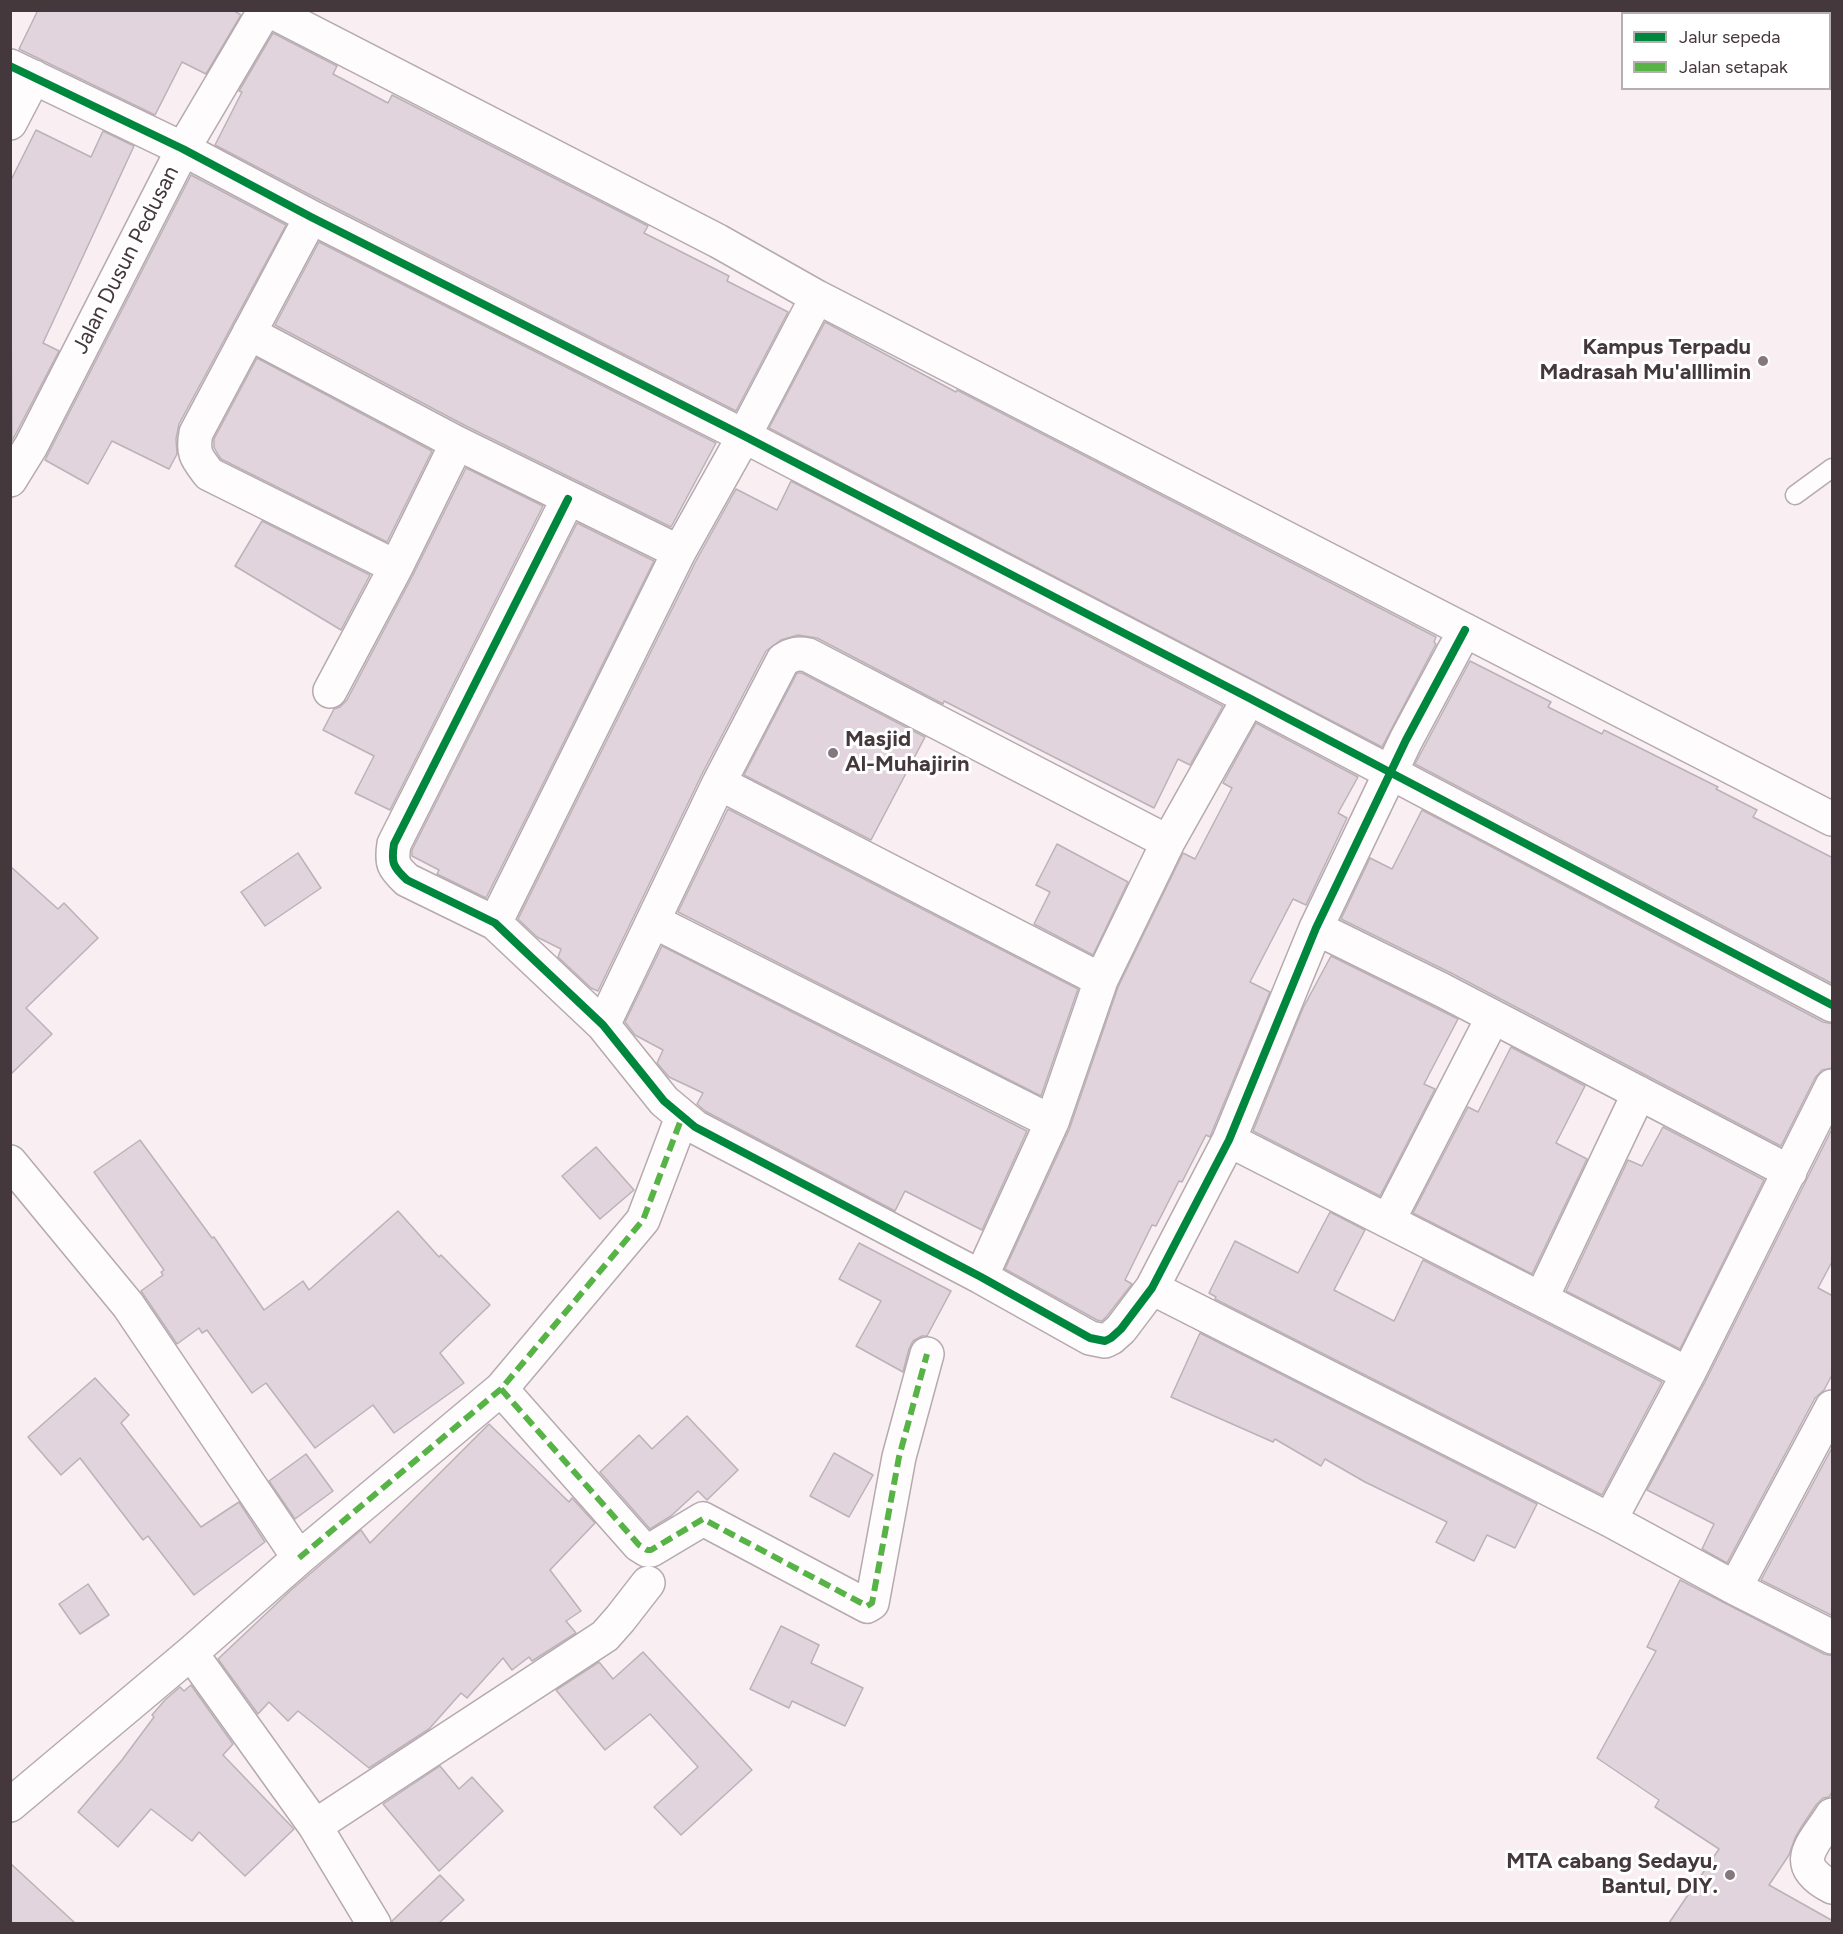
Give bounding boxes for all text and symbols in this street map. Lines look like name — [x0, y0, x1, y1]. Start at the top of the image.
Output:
legend — [1621, 12, 1831, 90]
text: Jalur sepeda — [1679, 26, 1780, 48]
text: Jalan setapak — [1679, 56, 1788, 78]
street label: Jalan Dusun Pedusan — [67, 162, 185, 358]
place label: Kampus Terpadu Madrasah Mu'alllimin — [1540, 335, 1751, 386]
marker: Kampus Terpadu Madrasah Mu'alllimin — [1756, 354, 1770, 368]
place label: Masjid Al-Muhajirin — [845, 727, 969, 778]
marker: Masjid Al-Muhajirin — [826, 746, 840, 760]
place label: MTA cabang Sedayu, Bantul, DIY. — [1506, 1849, 1718, 1900]
marker: MTA cabang Sedayu, Bantul, DIY. — [1723, 1868, 1737, 1882]

